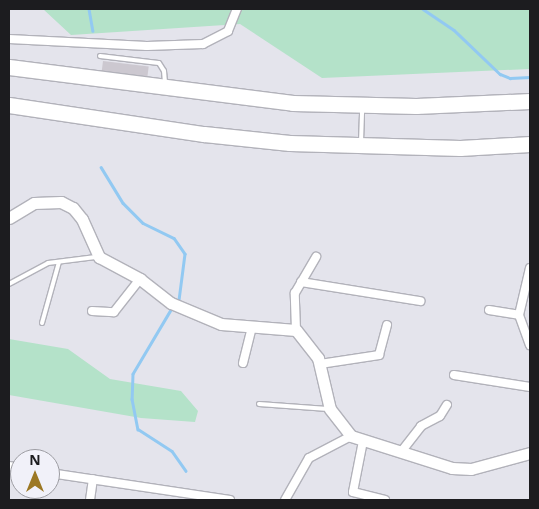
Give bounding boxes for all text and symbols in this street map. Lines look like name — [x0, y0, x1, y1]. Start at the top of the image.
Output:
north arrow — [10, 449, 60, 499]
text: N — [29, 450, 41, 469]

